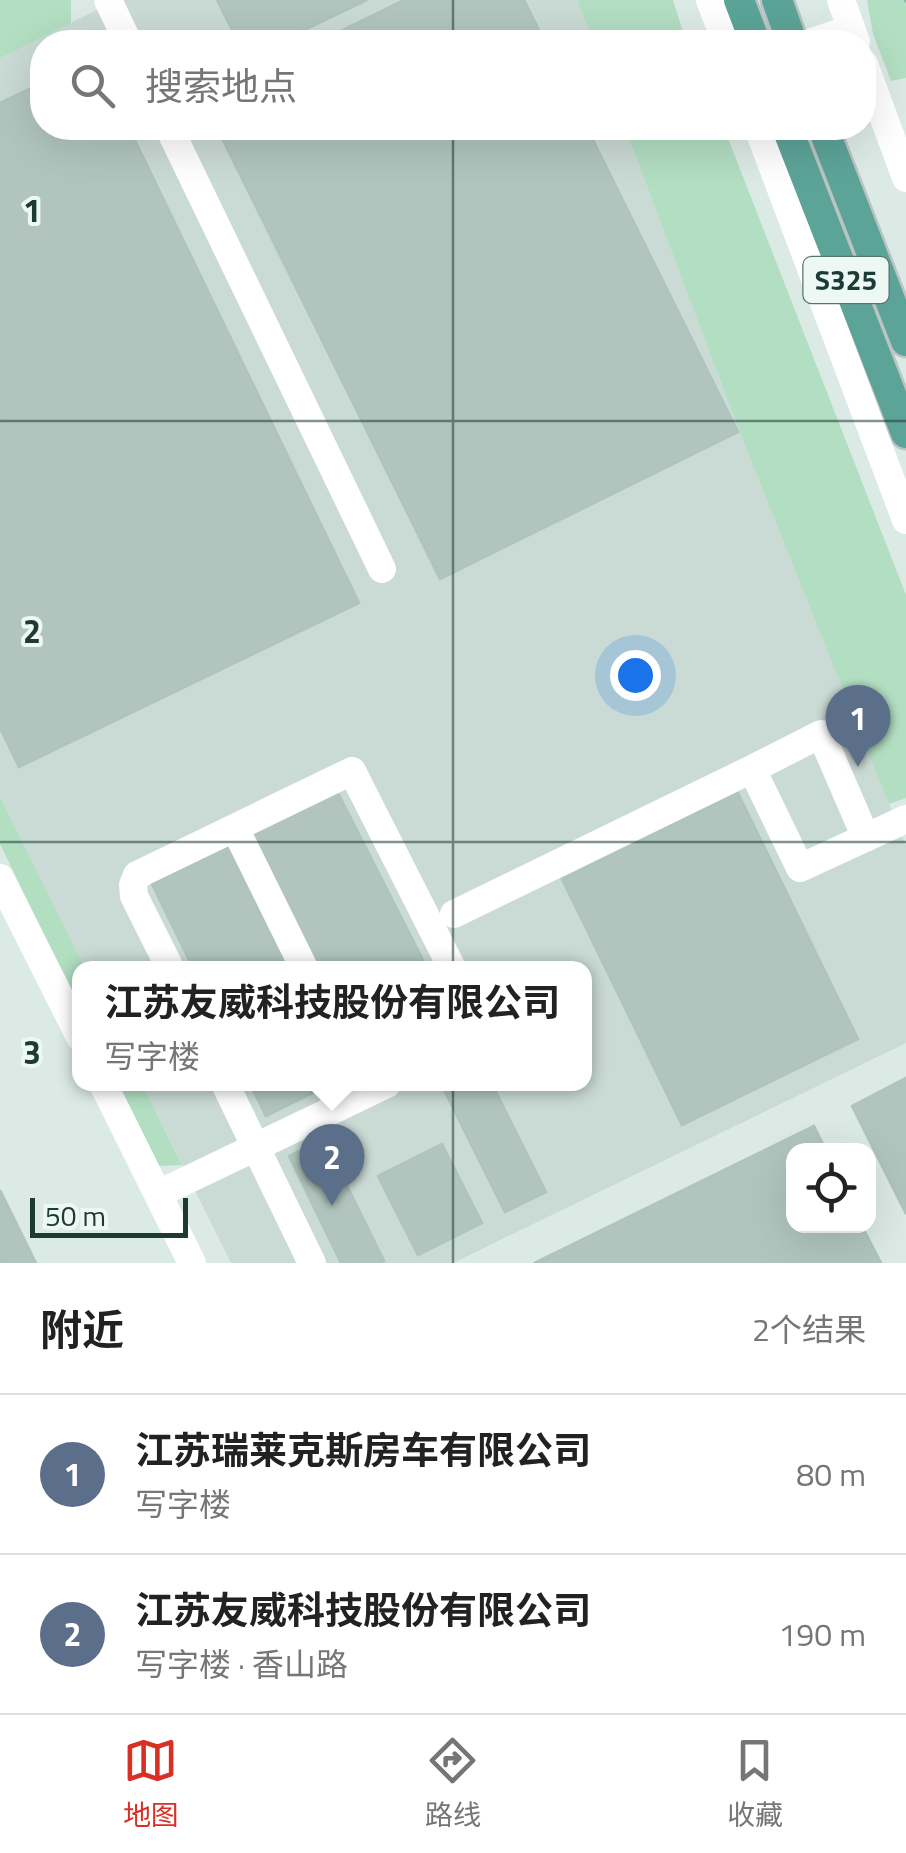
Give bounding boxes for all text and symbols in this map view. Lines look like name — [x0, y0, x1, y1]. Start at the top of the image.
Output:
search box — [30, 30, 876, 140]
text: 搜索地点 — [145, 57, 297, 115]
icon: search — [65, 58, 120, 113]
text: 1 — [23, 186, 41, 234]
road number: S325 — [804, 257, 888, 303]
text: 2 — [23, 607, 41, 655]
your location — [610, 650, 661, 701]
pin: 1 — [826, 684, 890, 767]
popup — [72, 961, 592, 1091]
text: 江苏友威科技股份有限公司 — [104, 973, 560, 1031]
text: 3 — [23, 1028, 41, 1076]
text: 写字楼 — [104, 1032, 200, 1080]
pin: 2 — [300, 1124, 364, 1206]
map controls — [786, 1143, 876, 1233]
button: locate — [786, 1143, 876, 1233]
scale bar — [30, 1193, 188, 1238]
text: 50 m — [45, 1194, 106, 1237]
text: 附近 — [40, 1297, 124, 1361]
text: 2个结果 — [752, 1305, 866, 1353]
text: 江苏瑞莱克斯房车有限公司 — [135, 1421, 591, 1479]
text: 1 — [64, 1450, 81, 1498]
text: 80 m — [796, 1450, 866, 1498]
text: 写字楼 — [135, 1480, 231, 1528]
text: 江苏友威科技股份有限公司 — [135, 1581, 591, 1639]
text: 2 — [64, 1610, 81, 1658]
text: 190 m — [778, 1610, 866, 1658]
text: 写字楼 · 香山路 — [135, 1640, 348, 1688]
tab: 地图 — [123, 1733, 179, 1836]
tab: 路线 — [425, 1733, 481, 1836]
tab: 收藏 — [727, 1733, 783, 1836]

